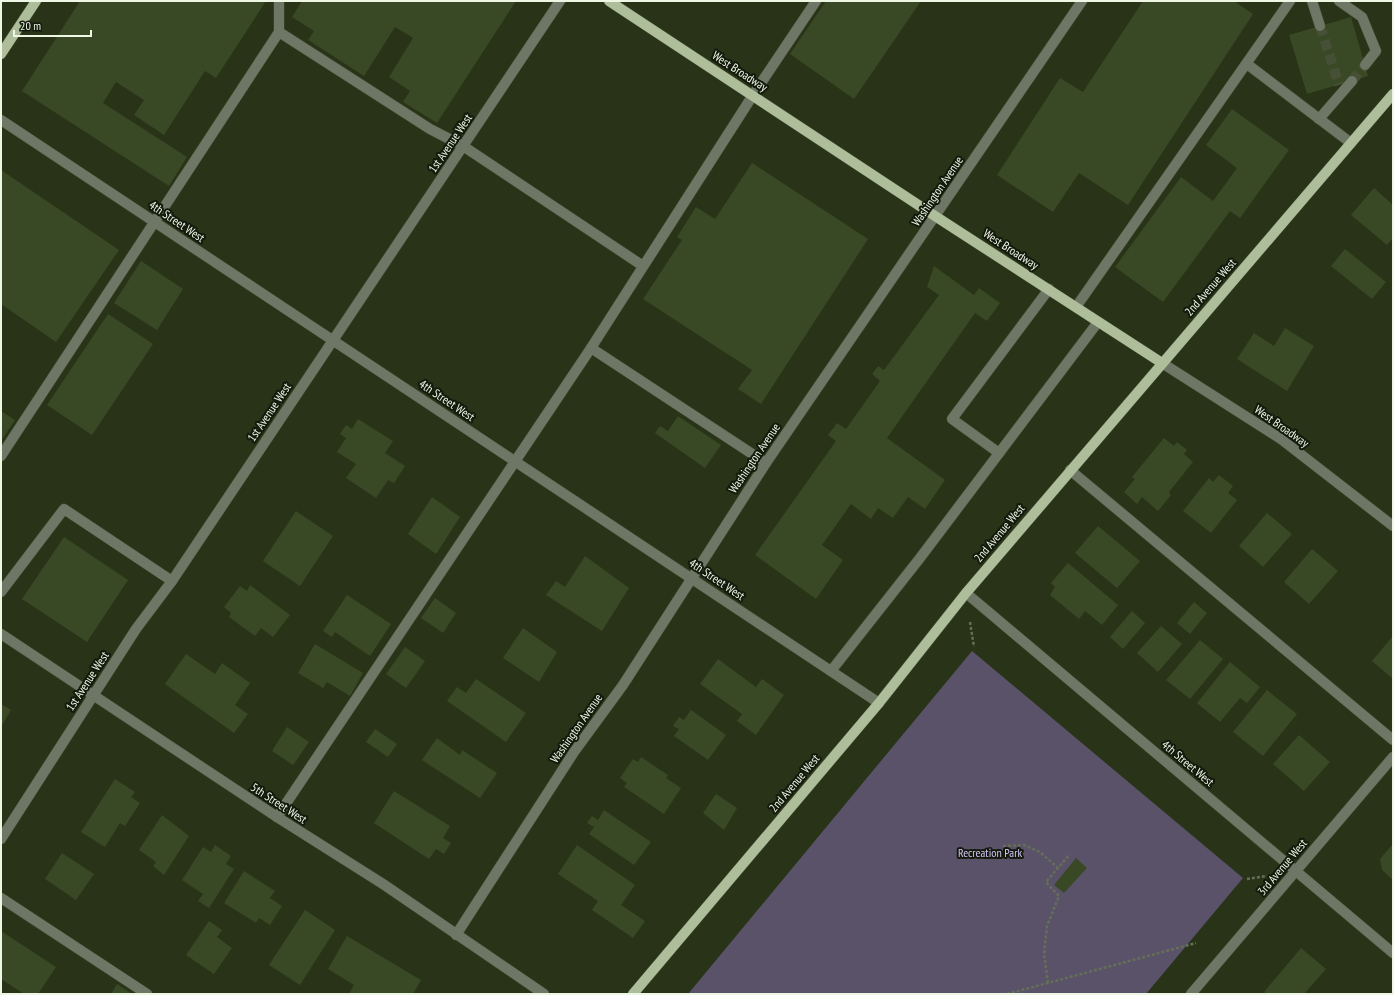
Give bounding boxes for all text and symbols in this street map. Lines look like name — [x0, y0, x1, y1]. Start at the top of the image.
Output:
scale bar — [14, 12, 91, 38]
text: 20 m — [20, 18, 41, 33]
street label: West Broadway — [709, 48, 771, 95]
street label: 1st Avenue West — [425, 110, 476, 175]
street label: Washington Avenue — [908, 153, 966, 229]
street label: 4th Street West — [146, 197, 208, 245]
street label: West Broadway — [980, 226, 1042, 273]
street label: 2nd Avenue West — [1181, 255, 1239, 319]
street label: 4th Street West — [416, 376, 478, 424]
street label: 1st Avenue West — [244, 379, 295, 444]
street label: West Broadway — [1252, 402, 1312, 450]
street label: Washington Avenue — [725, 420, 783, 496]
street label: 2nd Avenue West — [971, 501, 1028, 565]
street label: 4th Street West — [686, 555, 748, 603]
street label: 1st Avenue West — [62, 648, 112, 713]
street label: Washington Avenue — [547, 690, 605, 766]
street label: 4th Street West — [1159, 737, 1218, 790]
street label: 2nd Avenue West — [766, 751, 823, 815]
street label: 5th Street West — [248, 779, 310, 827]
street label: 3rd Avenue West — [1254, 835, 1310, 898]
park label: Recreation Park — [958, 845, 1022, 860]

